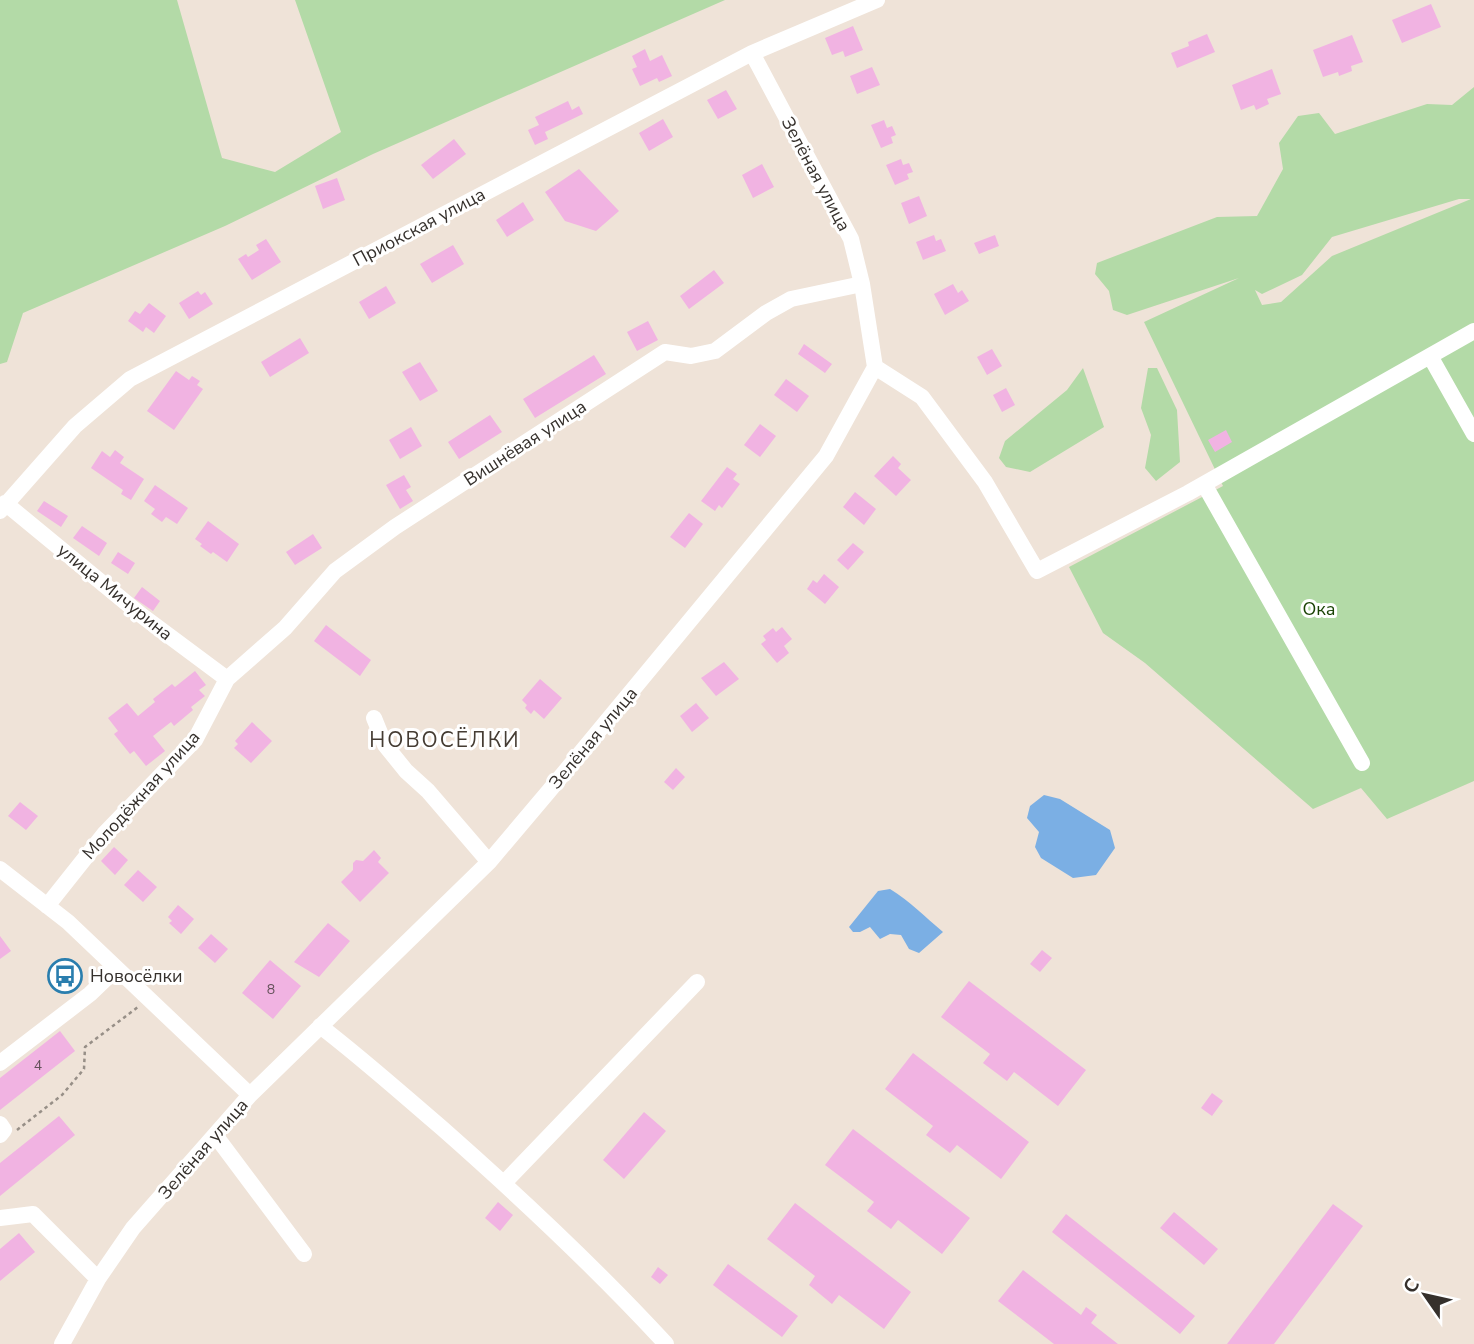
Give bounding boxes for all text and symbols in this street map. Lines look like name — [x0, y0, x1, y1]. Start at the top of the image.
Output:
street label: Зелёная улица — [776, 113, 856, 235]
street label: Приокская улица — [349, 182, 489, 272]
street label: Вишнёвая улица — [459, 394, 591, 492]
street label: улица Мичурина — [52, 538, 178, 646]
park label: Ока — [1303, 597, 1335, 621]
street label: Зелёная улица — [543, 682, 643, 794]
street label: Молодёжная улица — [77, 726, 205, 864]
district label: НОВОСЁЛКИ — [369, 726, 521, 754]
bus stop icon: Новосёлки — [46, 957, 84, 995]
place label: Новосёлки — [90, 964, 183, 988]
house number: 8 — [267, 980, 275, 999]
house number: 4 — [34, 1056, 42, 1075]
street label: Зелёная улица — [153, 1094, 253, 1204]
north arrow — [1390, 1260, 1460, 1330]
text: С — [1397, 1273, 1426, 1299]

